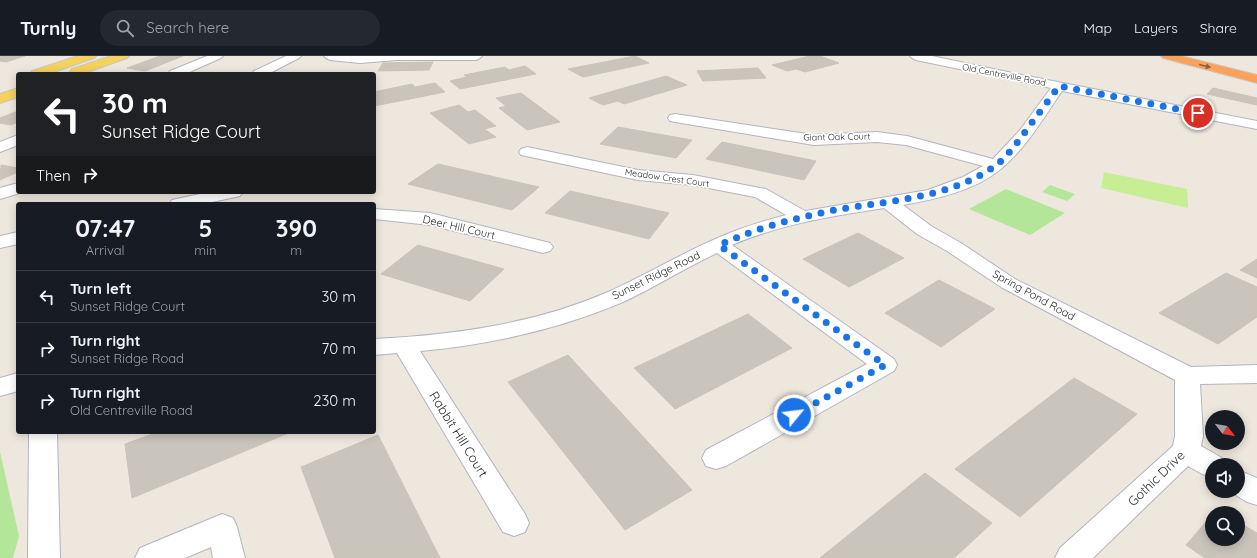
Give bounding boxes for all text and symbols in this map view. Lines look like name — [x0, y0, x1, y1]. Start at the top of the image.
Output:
search box — [100, 10, 380, 46]
text: Turnly — [20, 16, 76, 40]
icon: search — [114, 17, 136, 39]
text: Search here — [146, 18, 229, 37]
text: Map — [1083, 19, 1112, 37]
text: Layers — [1134, 19, 1178, 37]
text: Share — [1200, 19, 1237, 37]
street label: Old Centreville Road — [961, 61, 1047, 88]
one-way arrow — [1199, 63, 1211, 69]
text: 30 m — [102, 85, 168, 120]
icon: left — [36, 88, 88, 140]
pin — [1181, 96, 1215, 130]
icon: arrive — [1187, 102, 1209, 124]
text: Sunset Ridge Court — [102, 120, 261, 143]
street label: Giant Oak Court — [803, 130, 871, 143]
icon: right — [79, 164, 101, 186]
text: Then — [36, 166, 71, 185]
street label: Meadow Crest Court — [624, 166, 710, 189]
street label: Deer Hill Court — [421, 212, 497, 242]
text: 07:47 — [75, 213, 135, 243]
text: 5 — [198, 213, 212, 243]
text: 390 — [276, 213, 317, 243]
text: Arrival — [86, 242, 125, 258]
text: min — [194, 242, 216, 258]
text: m — [290, 242, 302, 258]
street label: Sunset Ridge Road — [610, 248, 702, 302]
street label: Spring Pond Road — [990, 267, 1078, 323]
text: Turn left — [70, 279, 132, 298]
icon: left — [36, 286, 58, 308]
text: 30 m — [321, 287, 356, 306]
text: Sunset Ridge Court — [70, 298, 185, 314]
text: Turn right — [70, 331, 141, 350]
icon: right — [36, 338, 58, 360]
text: 70 m — [322, 339, 356, 358]
text: Sunset Ridge Road — [70, 350, 184, 366]
text: Turn right — [70, 383, 141, 402]
street label: Rabbit Hill Court — [426, 388, 492, 480]
icon: right — [36, 390, 58, 412]
text: 230 m — [313, 391, 356, 410]
position arrow — [773, 394, 815, 436]
text: Old Centreville Road — [70, 402, 193, 418]
north arrow — [1205, 410, 1245, 450]
map controls — [1205, 410, 1245, 546]
street label: Gothic Drive — [1124, 447, 1188, 509]
button: sound — [1205, 458, 1245, 498]
button: search — [1205, 506, 1245, 546]

